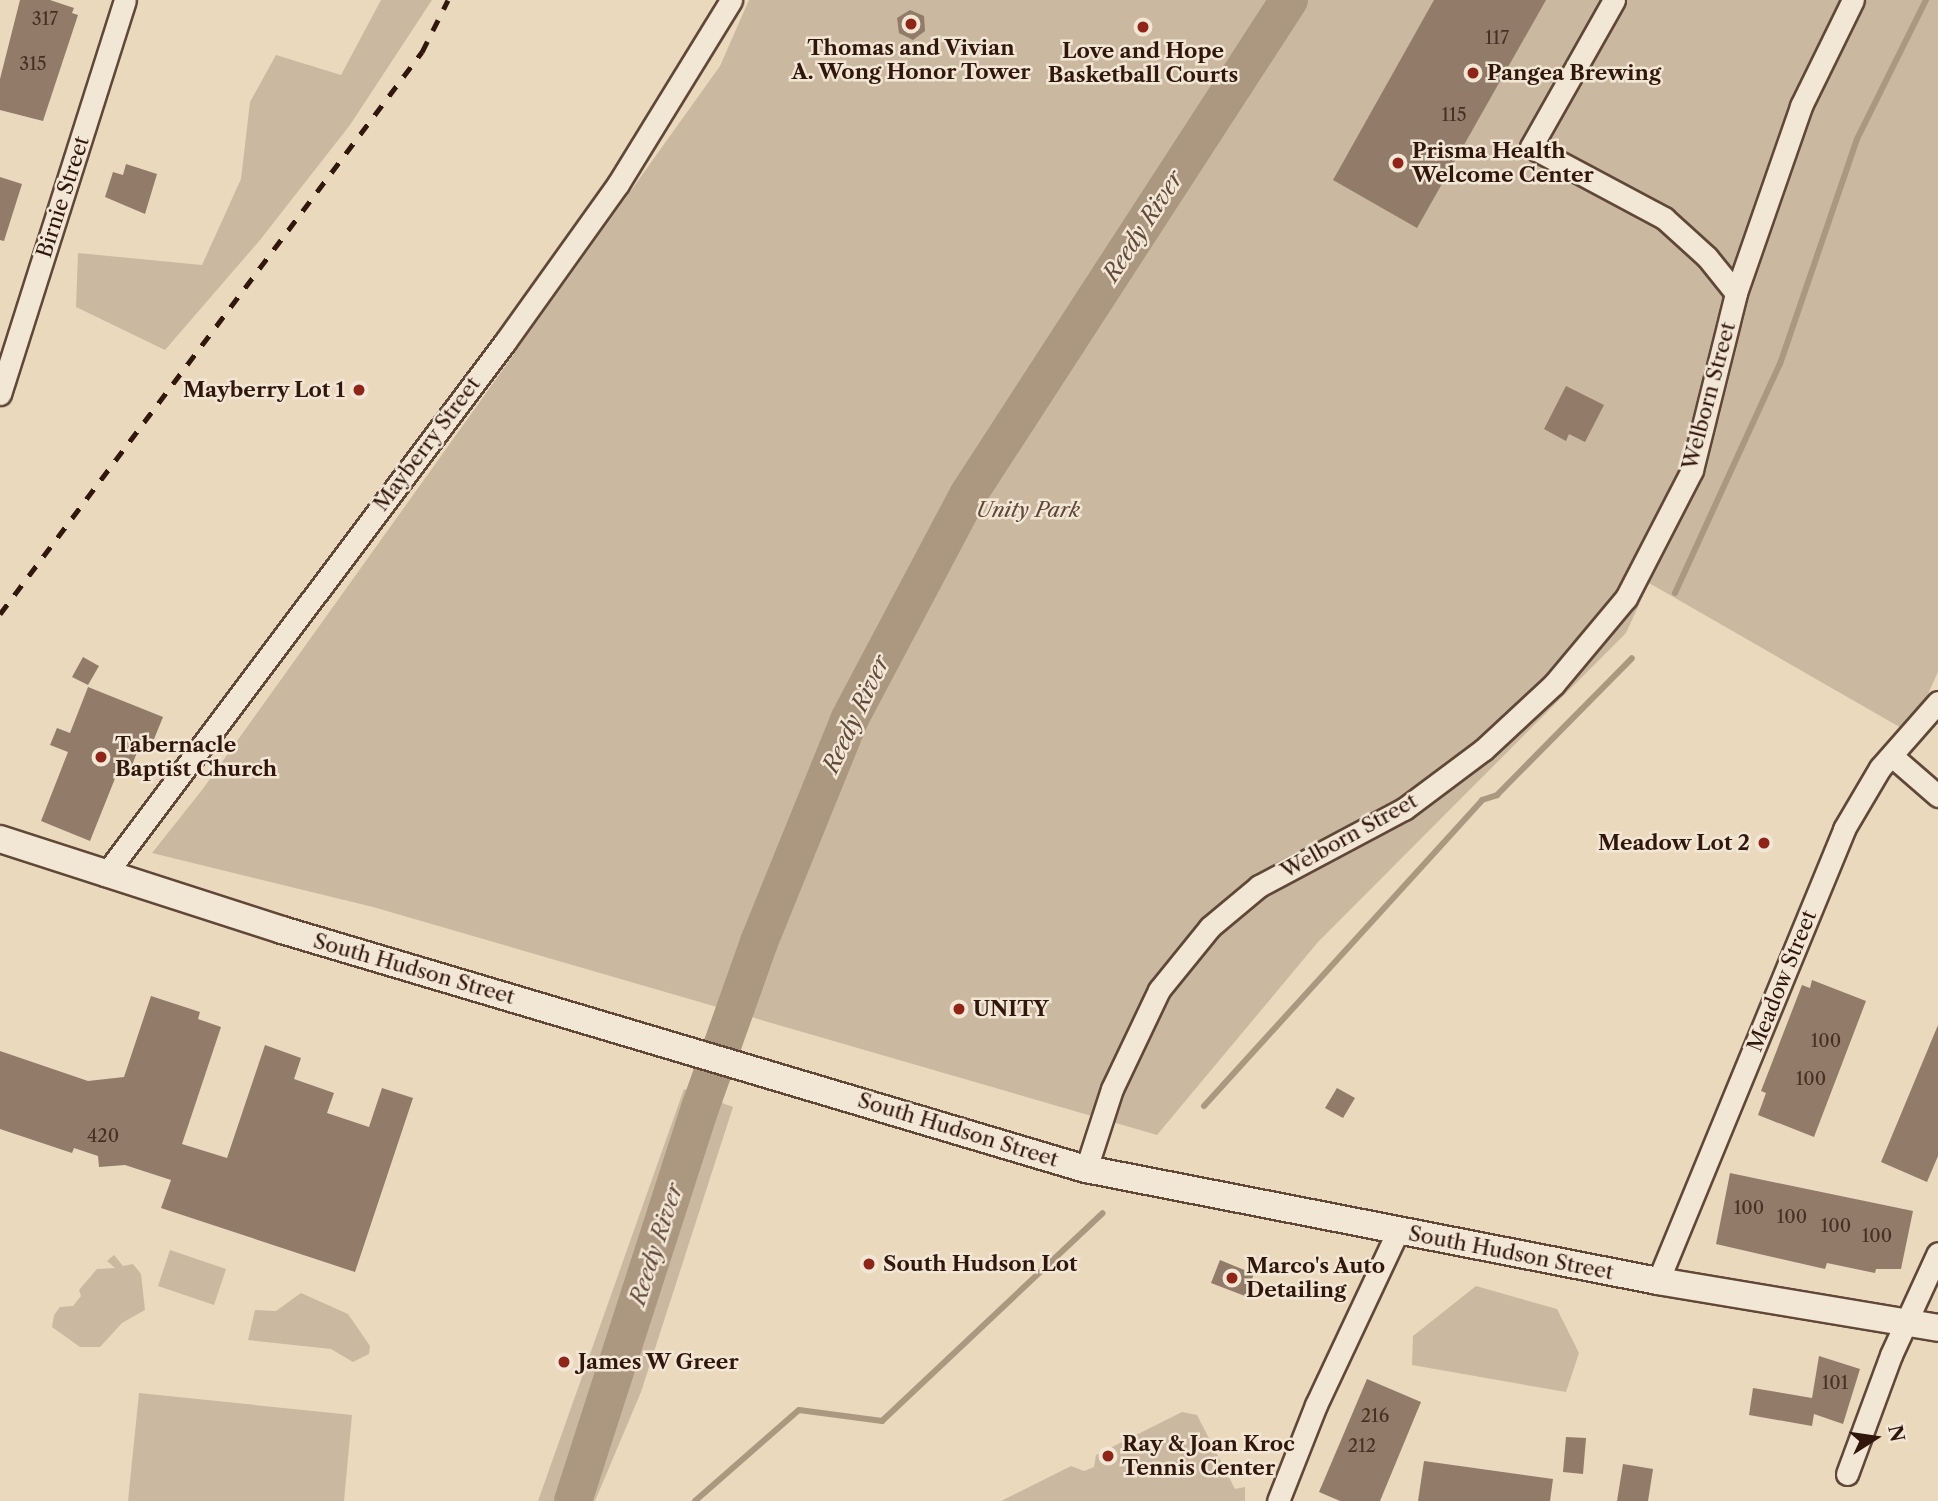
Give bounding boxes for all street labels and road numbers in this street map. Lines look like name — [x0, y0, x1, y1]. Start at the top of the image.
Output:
street label: Birnie Street — [32, 133, 94, 261]
street label: Welborn Street — [1677, 319, 1741, 473]
street label: Mayberry Street — [368, 372, 486, 516]
street label: Welborn Street — [1276, 788, 1422, 884]
street label: Meadow Street — [1742, 906, 1822, 1056]
street label: South Hudson Street — [310, 928, 518, 1010]
street label: South Hudson Street — [855, 1088, 1061, 1172]
street label: South Hudson Street — [1406, 1221, 1616, 1285]

